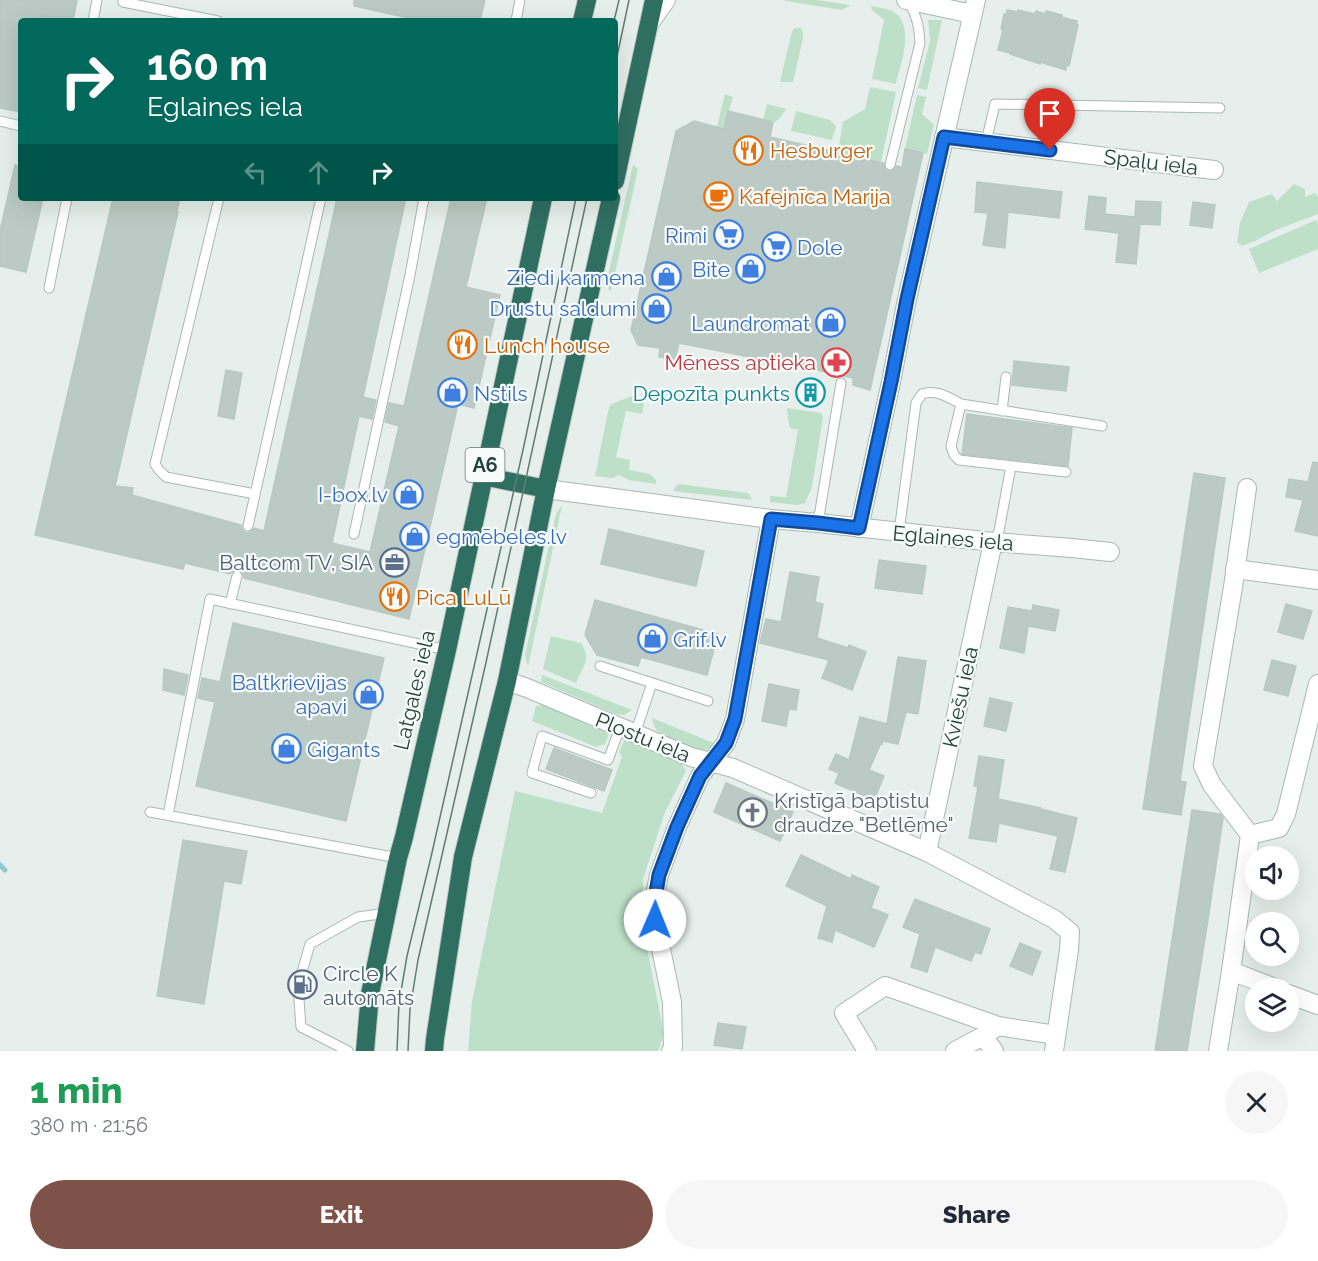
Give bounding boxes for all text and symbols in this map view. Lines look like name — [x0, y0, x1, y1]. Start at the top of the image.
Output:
text: 160 m — [147, 41, 268, 90]
icon: right — [48, 42, 126, 120]
pin — [1024, 88, 1075, 150]
text: Eglaines iela — [147, 91, 303, 122]
icon: arrive — [1033, 97, 1066, 130]
restaurant icon: Hesburger — [733, 134, 765, 166]
place label: Hesburger — [770, 138, 874, 163]
street label: Spaļu iela — [1102, 144, 1200, 180]
icon: left — [239, 156, 272, 189]
icon: ahead — [302, 156, 335, 189]
icon: right — [365, 156, 398, 189]
cafe icon: Kafejnīca Marija — [702, 180, 734, 212]
place label: Kafejnīca Marija — [739, 184, 891, 209]
supermarket icon: Rimi — [712, 219, 744, 251]
place label: Rimi — [665, 223, 707, 248]
supermarket icon: Dole — [760, 231, 792, 263]
place label: Dole — [797, 235, 843, 260]
shop icon: Bite — [735, 253, 767, 285]
place label: Bite — [692, 257, 730, 282]
shop icon: Ziedi karmena — [650, 261, 682, 293]
place label: Ziedi karmena — [507, 265, 645, 290]
shop icon: Drustu saldumi — [641, 292, 673, 324]
place label: Drustu saldumi — [489, 296, 636, 321]
shop icon: Laundromat — [815, 307, 847, 339]
place label: Laundromat — [691, 311, 810, 336]
restaurant icon: Lunch house — [447, 329, 479, 361]
place label: Lunch house — [484, 333, 610, 358]
pharmacy icon: Mēness aptieka — [821, 346, 853, 378]
place label: Mēness aptieka — [665, 350, 816, 375]
shop icon: Nstils — [437, 377, 469, 409]
building icon: Depozīta punkts — [795, 377, 827, 409]
place label: Nstils — [474, 381, 528, 406]
place label: Depozīta punkts — [633, 381, 790, 406]
road number: A6 — [466, 448, 504, 482]
shop icon: I-box.lv — [393, 478, 425, 510]
place label: I-box.lv — [318, 482, 388, 507]
shop icon: egmēbeles.lv — [399, 520, 431, 552]
street label: Eglaines iela — [891, 520, 1015, 556]
place label: egmēbeles.lv — [436, 524, 567, 549]
office icon: Baltcom TV, SIA — [378, 546, 410, 578]
place label: Baltcom TV, SIA — [219, 550, 373, 575]
restaurant icon: Pica LuLū — [379, 581, 411, 613]
place label: Pica LuLū — [416, 585, 511, 610]
shop icon: Grif.lv — [636, 623, 668, 655]
place label: Grif.lv — [673, 627, 727, 652]
street label: Latgales iela — [388, 628, 440, 752]
street label: Kviešu iela — [937, 644, 983, 750]
place label: Baltkrievijas apavi — [232, 670, 347, 719]
shop icon: Baltkrievijas apavi — [352, 678, 384, 710]
street label: Plostu iela — [592, 707, 694, 767]
shop icon: Gigants — [270, 733, 302, 765]
place label: Gigants — [307, 737, 380, 762]
place label: Kristīgā baptistu draudze "Betlēme" — [774, 788, 954, 837]
church icon: Kristīgā baptistu draudze "Betlēme" — [737, 796, 769, 828]
map controls — [1245, 846, 1299, 1032]
button: sound — [1245, 846, 1299, 900]
position arrow — [623, 888, 687, 952]
button: search — [1245, 912, 1299, 966]
place label: Circle K automāts — [323, 961, 414, 1010]
fuel station icon: Circle K automāts — [286, 969, 318, 1001]
button: layers — [1245, 978, 1299, 1032]
text: 1 min — [30, 1069, 122, 1111]
button: close — [1225, 1071, 1288, 1134]
text: 380 m · 21:56 — [30, 1113, 148, 1137]
button: Exit — [30, 1180, 653, 1249]
button: Share — [665, 1180, 1288, 1249]

